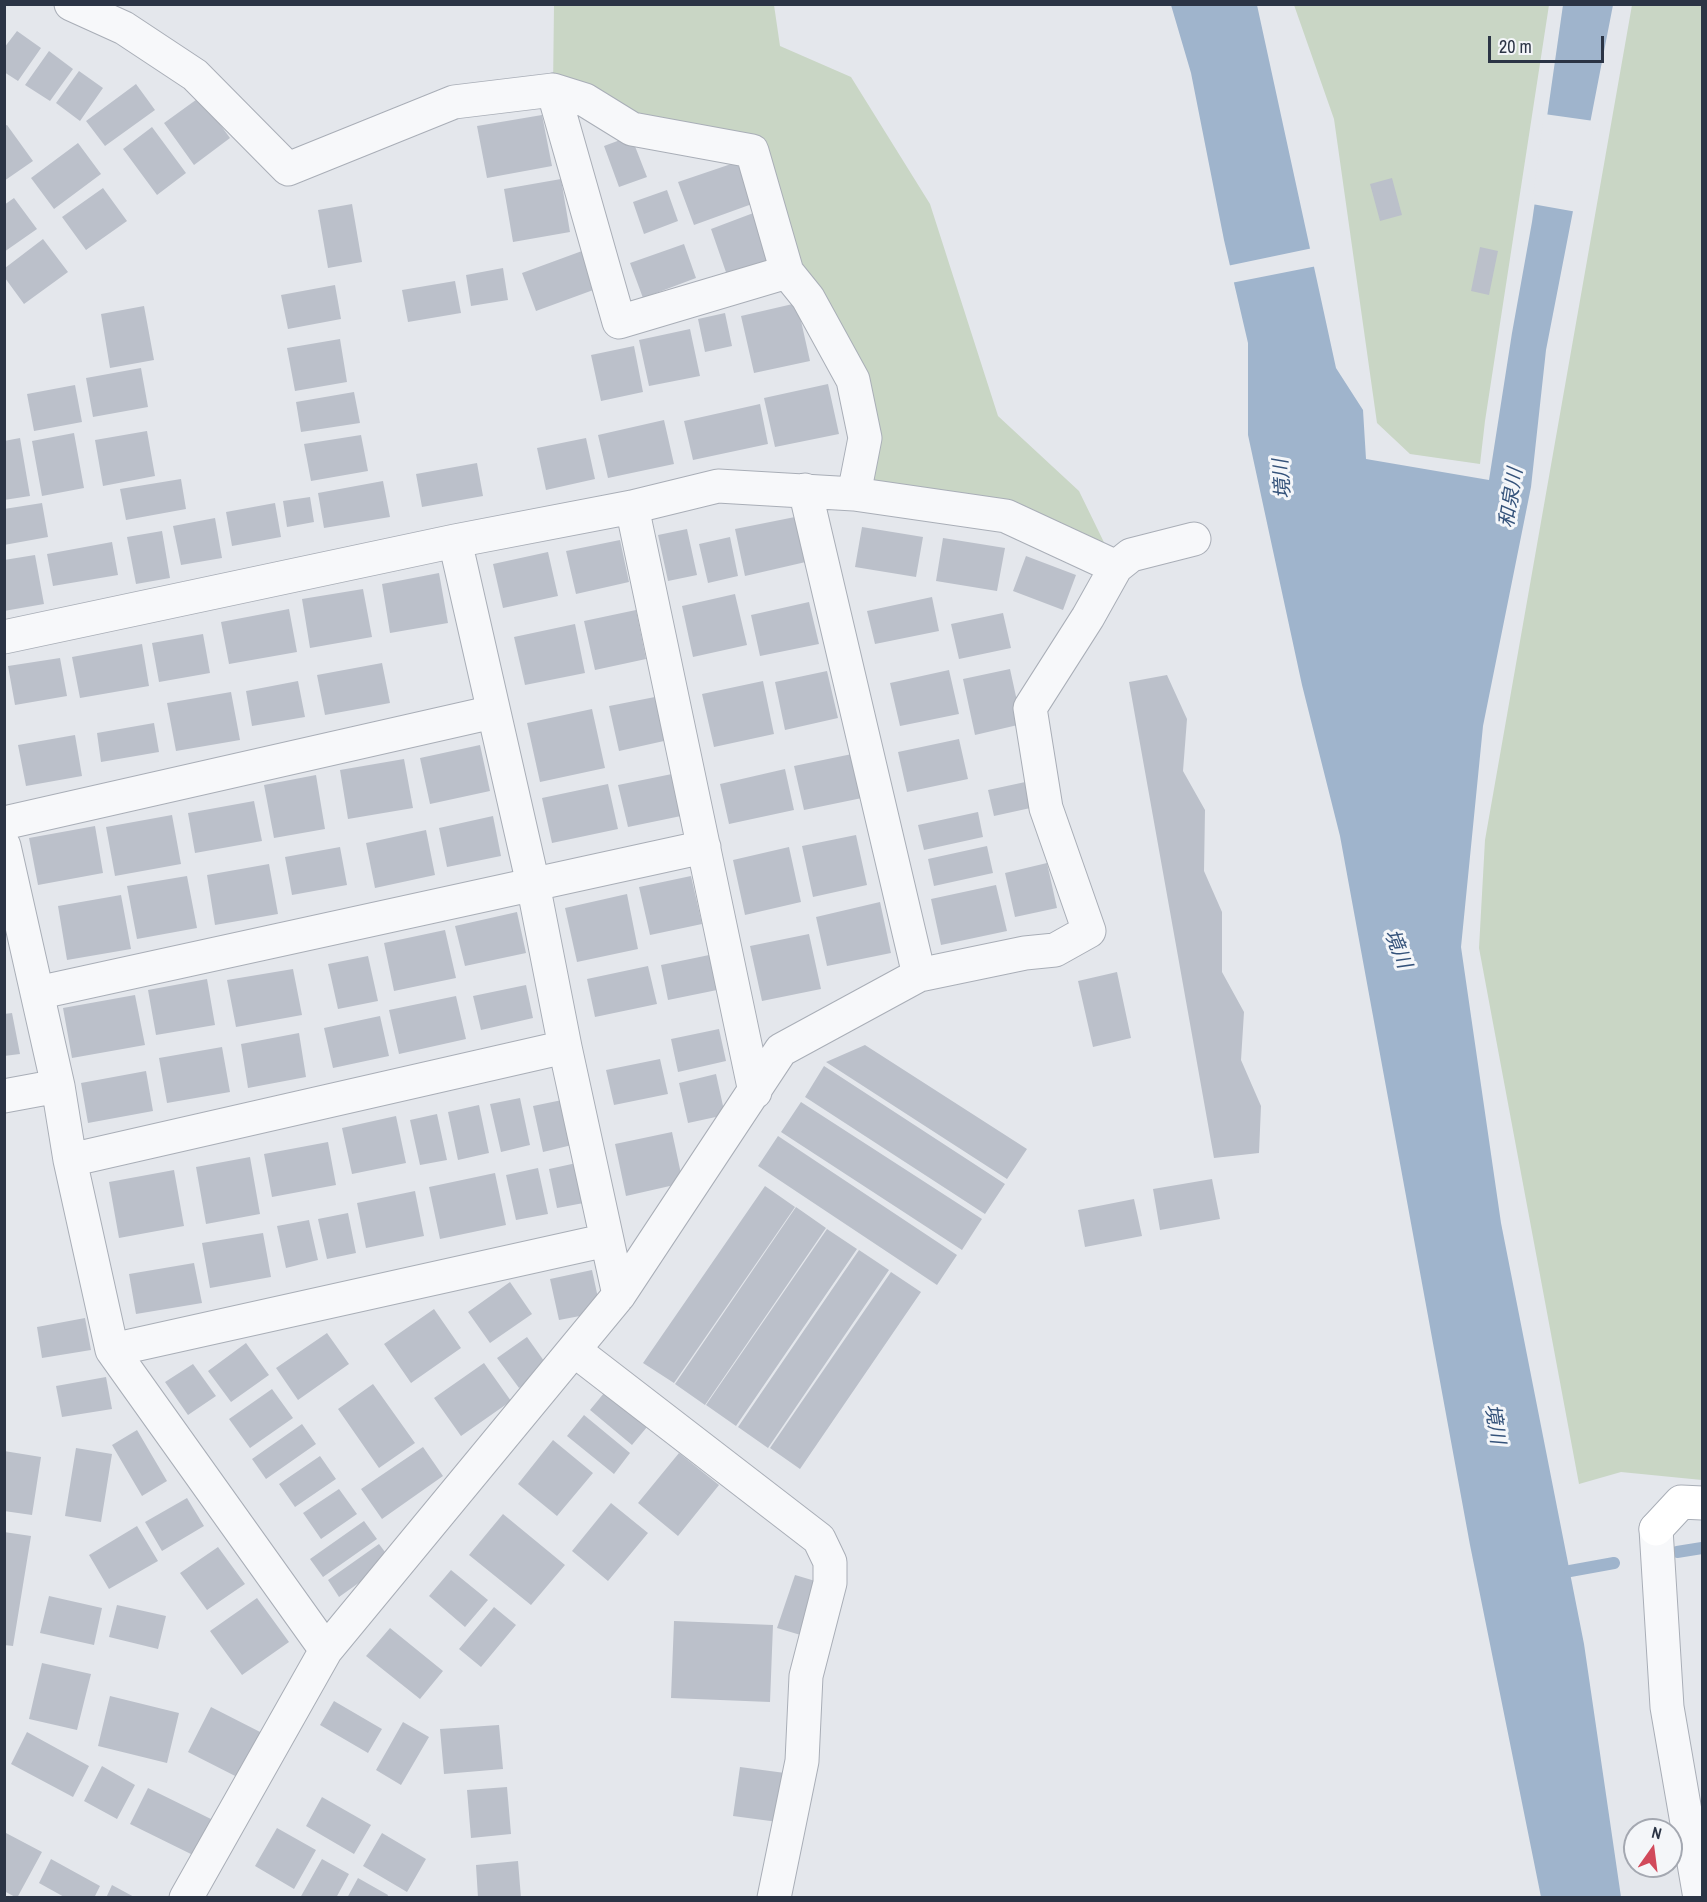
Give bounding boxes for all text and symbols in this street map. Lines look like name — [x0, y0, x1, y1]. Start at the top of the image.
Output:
scale bar — [1491, 24, 1606, 62]
text: 20 m — [1499, 34, 1532, 59]
water label: 境川 — [1270, 458, 1296, 500]
water label: 和泉川 — [1495, 466, 1529, 530]
water label: 境川 — [1378, 926, 1416, 972]
water label: 境川 — [1479, 1402, 1509, 1446]
north arrow — [1623, 1818, 1683, 1878]
text: N — [1650, 1821, 1664, 1844]

